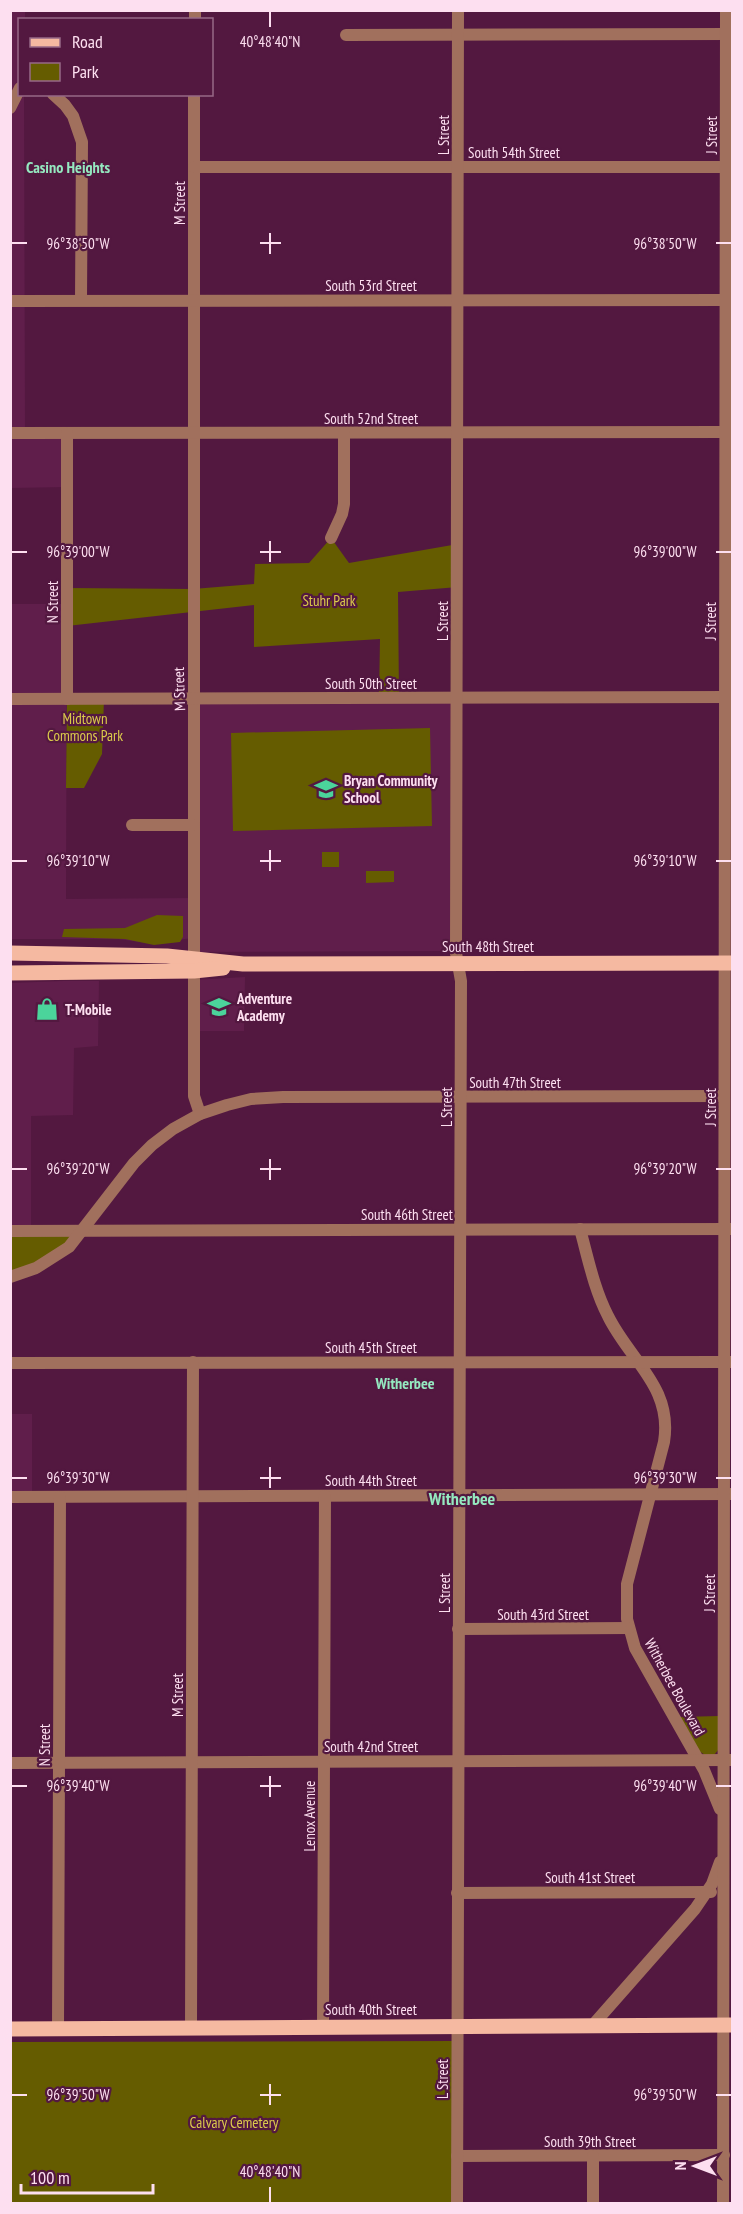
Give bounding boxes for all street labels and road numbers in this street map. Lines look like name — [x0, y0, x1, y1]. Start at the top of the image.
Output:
street label: L Street — [434, 115, 453, 155]
street label: J Street — [702, 116, 721, 155]
street label: South 54th Street — [468, 143, 560, 162]
street label: M Street — [170, 181, 189, 225]
street label: South 53rd Street — [325, 276, 417, 295]
street label: South 52nd Street — [324, 409, 418, 428]
street label: N Street — [43, 581, 62, 623]
street label: L Street — [433, 601, 452, 641]
street label: J Street — [701, 602, 720, 641]
street label: M Street — [169, 667, 189, 711]
street label: South 50th Street — [325, 674, 417, 693]
street label: South 48th Street — [442, 937, 534, 956]
street label: South 47th Street — [469, 1073, 561, 1092]
street label: L Street — [437, 1087, 456, 1127]
street label: J Street — [701, 1088, 720, 1127]
street label: South 46th Street — [361, 1205, 453, 1224]
street label: South 45th Street — [325, 1338, 417, 1357]
street label: South 44th Street — [325, 1471, 417, 1490]
street label: L Street — [435, 1573, 454, 1613]
street label: J Street — [700, 1574, 719, 1613]
street label: South 43rd Street — [497, 1605, 589, 1624]
street label: Witherbee Boulevard — [640, 1635, 710, 1739]
street label: M Street — [168, 1673, 187, 1717]
street label: N Street — [35, 1724, 54, 1766]
street label: South 42nd Street — [324, 1737, 418, 1756]
street label: Lenox Avenue — [300, 1780, 319, 1852]
street label: South 41st Street — [545, 1868, 635, 1887]
street label: South 40th Street — [325, 2000, 417, 2019]
street label: L Street — [433, 2059, 452, 2099]
street label: South 39th Street — [544, 2132, 636, 2151]

